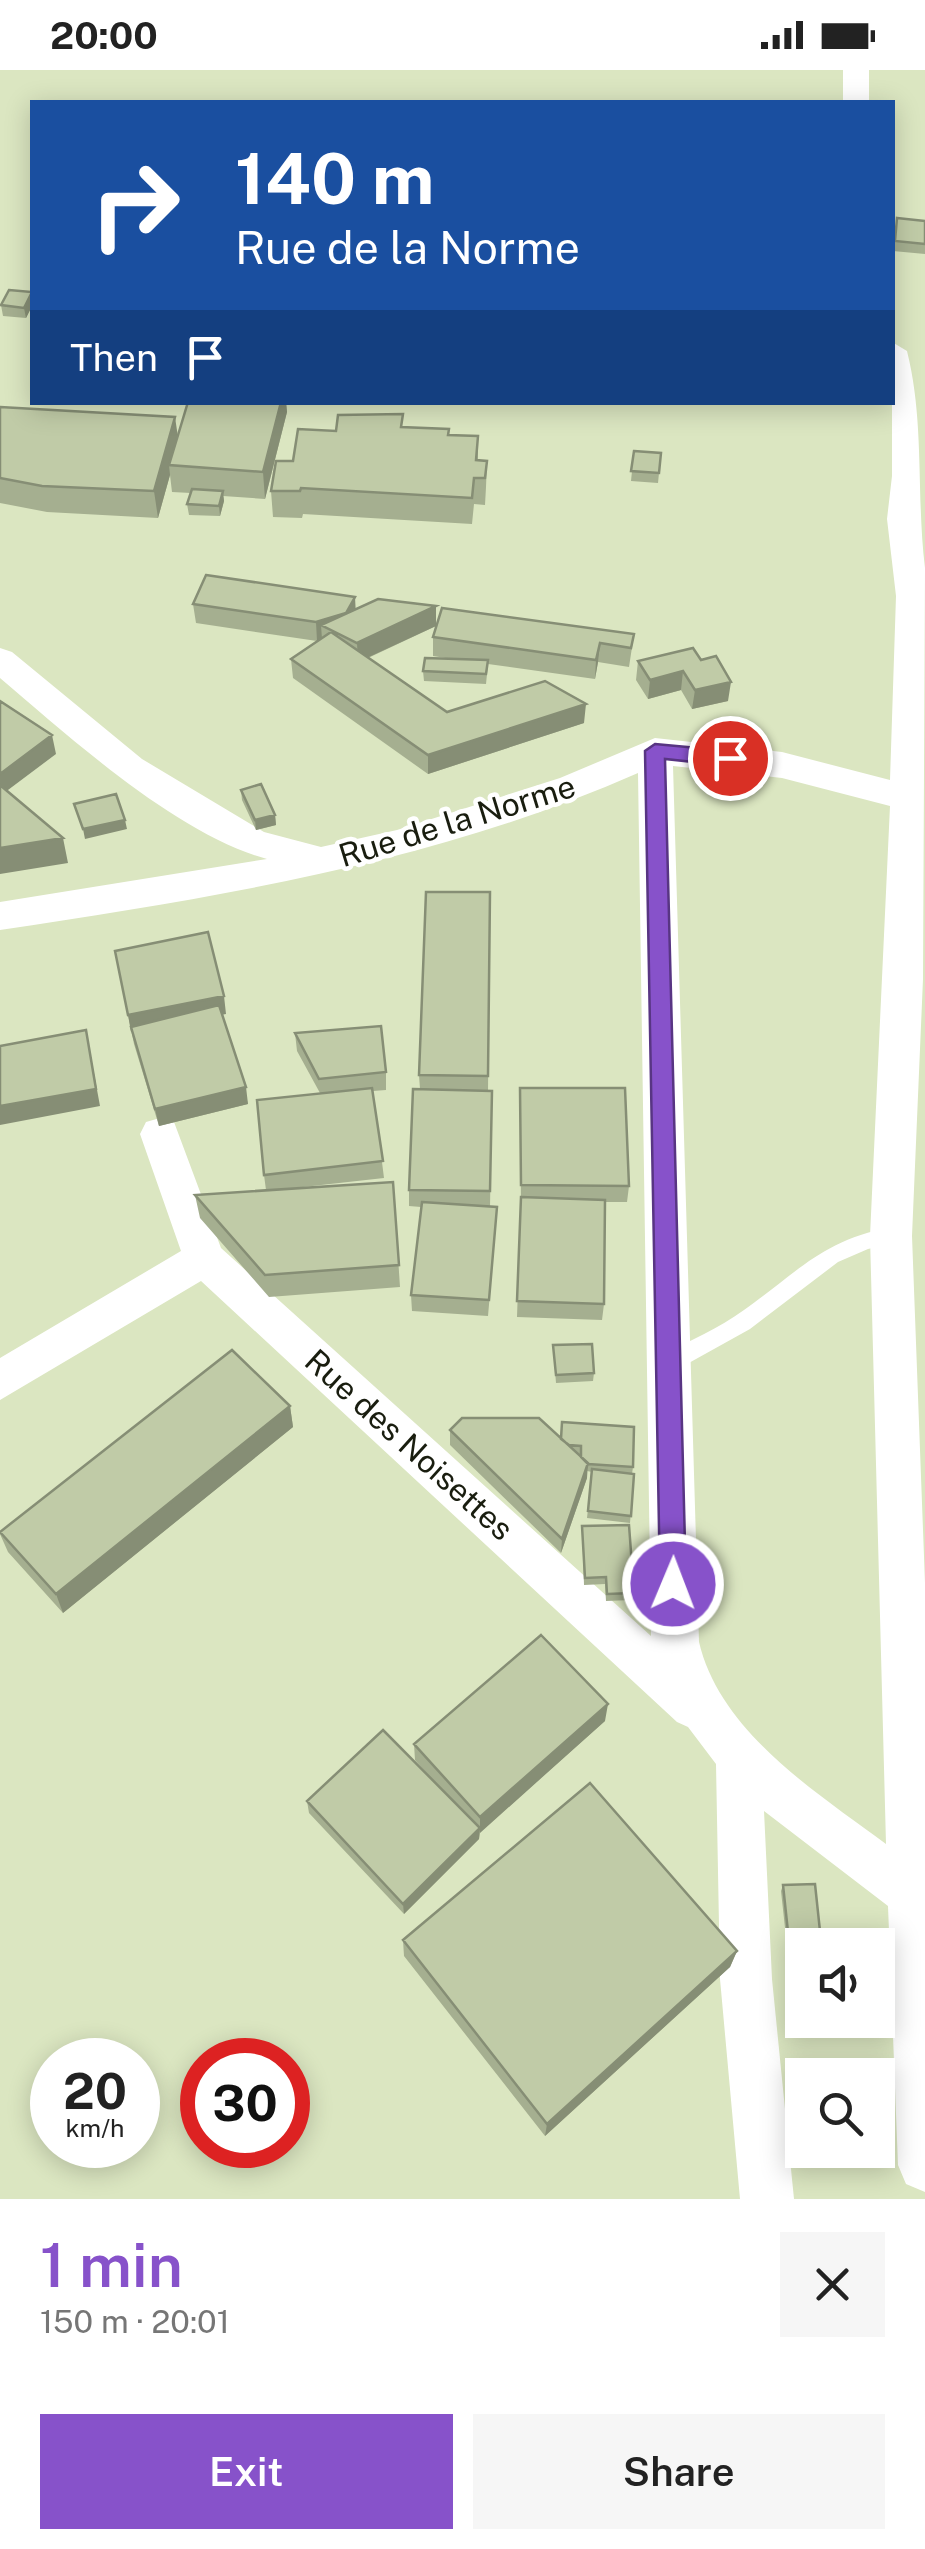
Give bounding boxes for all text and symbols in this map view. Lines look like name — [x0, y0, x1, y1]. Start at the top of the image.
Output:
text: 20:00 — [50, 13, 158, 58]
text: 140 m — [235, 137, 434, 220]
icon: right — [70, 140, 200, 270]
text: Rue de la Norme — [235, 221, 580, 274]
icon: arrive — [178, 330, 233, 385]
text: Then — [70, 335, 158, 380]
pin — [688, 716, 773, 801]
icon: arrive — [703, 731, 758, 786]
street label: Rue de la Norme — [334, 767, 580, 874]
street label: Rue des Noisettes — [298, 1342, 521, 1548]
position arrow — [621, 1532, 725, 1636]
map controls — [785, 1928, 895, 2168]
button: sound — [785, 1928, 895, 2038]
speed limit sign: 30 — [180, 2038, 310, 2168]
button: search — [785, 2058, 895, 2168]
text: 20 — [63, 2061, 127, 2120]
text: km/h — [66, 2113, 124, 2143]
text: 1 min — [40, 2230, 183, 2301]
button: close — [780, 2232, 885, 2337]
text: 150 m · 20:01 — [40, 2303, 230, 2340]
button: Exit — [40, 2414, 453, 2529]
button: Share — [473, 2414, 885, 2529]

